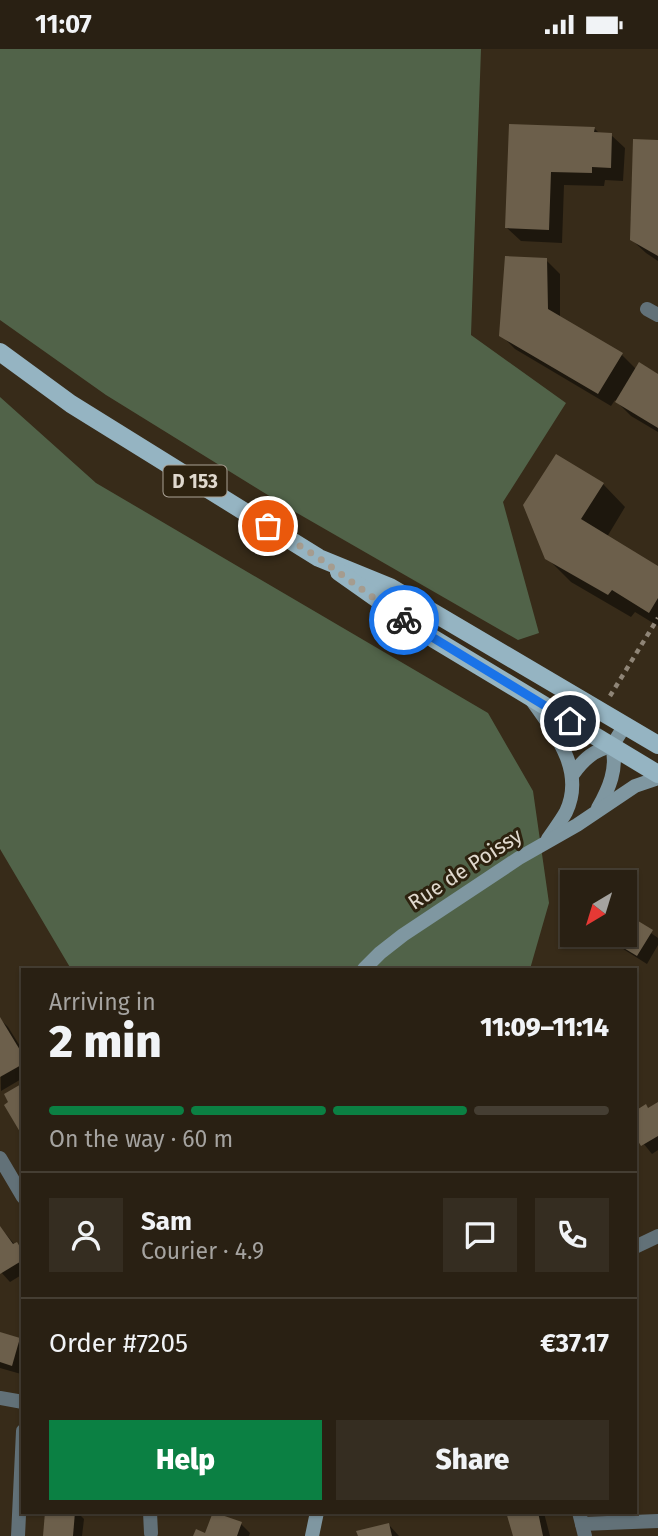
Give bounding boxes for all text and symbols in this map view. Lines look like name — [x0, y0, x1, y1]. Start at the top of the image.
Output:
text: 11:07 — [35, 9, 92, 40]
road number: D 153 — [164, 465, 227, 497]
pin — [238, 496, 298, 556]
icon: bag — [249, 507, 287, 545]
courier — [369, 585, 439, 655]
icon: bike — [385, 601, 423, 639]
pin — [540, 691, 600, 751]
icon: home — [551, 702, 589, 740]
street label: Rue de Poissy — [403, 822, 527, 915]
north arrow — [560, 870, 637, 947]
map controls — [560, 870, 637, 947]
text: Arriving in — [49, 988, 156, 1016]
text: 11:09–11:14 — [480, 1012, 609, 1043]
text: 2 min — [49, 1014, 162, 1069]
text: On the way · 60 m — [49, 1125, 233, 1153]
button: person — [49, 1198, 123, 1272]
button: chat — [443, 1198, 517, 1272]
button: phone — [535, 1198, 609, 1272]
text: Sam — [141, 1206, 192, 1237]
text: Courier · 4.9 — [141, 1237, 264, 1265]
text: Order #7205 — [49, 1328, 188, 1359]
text: €37.17 — [540, 1328, 609, 1359]
button: Help — [49, 1420, 322, 1500]
button: Share — [336, 1420, 609, 1500]

